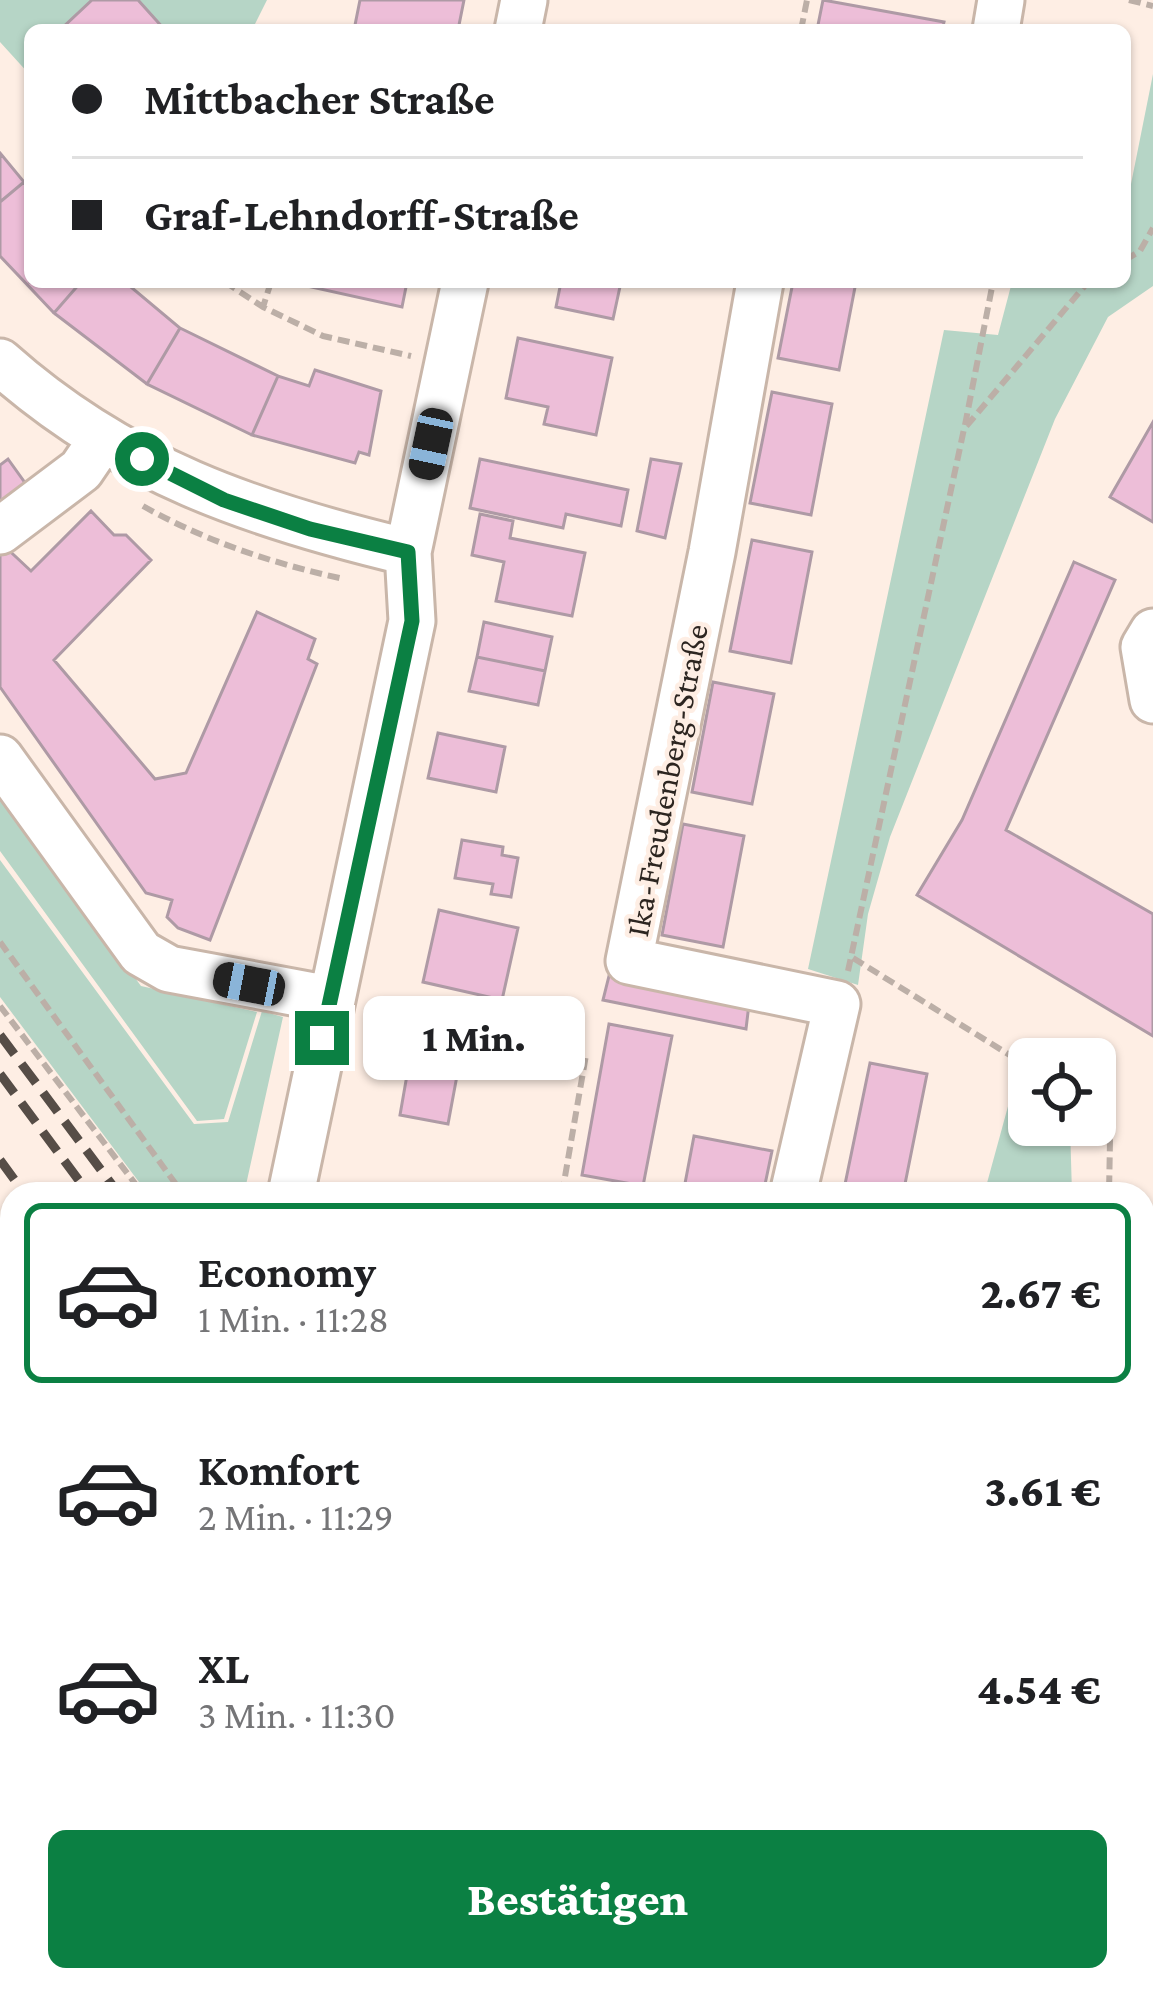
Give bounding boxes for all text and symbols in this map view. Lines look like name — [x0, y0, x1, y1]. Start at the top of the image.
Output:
text: Mittbacher Straße — [144, 74, 495, 124]
text: Graf-Lehndorff-Straße — [144, 190, 579, 240]
car — [406, 405, 456, 483]
route start — [115, 432, 169, 486]
street label: Ika-Freudenberg-Straße — [618, 621, 715, 940]
car — [210, 959, 288, 1009]
callout: 1 Min. — [364, 996, 586, 1080]
route end — [295, 1011, 349, 1065]
text: 1 Min. — [422, 1016, 526, 1059]
map controls — [1008, 1038, 1116, 1146]
button: locate — [1008, 1038, 1116, 1146]
icon: car — [54, 1239, 162, 1347]
text: Economy — [198, 1247, 376, 1297]
text: 2.67 € — [980, 1268, 1101, 1318]
text: 1 Min. · 11:28 — [198, 1297, 389, 1340]
icon: car — [54, 1437, 162, 1545]
text: Komfort — [198, 1445, 359, 1495]
text: 3.61 € — [985, 1466, 1101, 1516]
text: 2 Min. · 11:29 — [198, 1495, 394, 1538]
icon: car — [54, 1635, 162, 1743]
text: XL — [198, 1643, 249, 1693]
text: 4.54 € — [977, 1664, 1101, 1714]
text: 3 Min. · 11:30 — [198, 1693, 396, 1736]
button: Bestätigen — [48, 1830, 1107, 1968]

